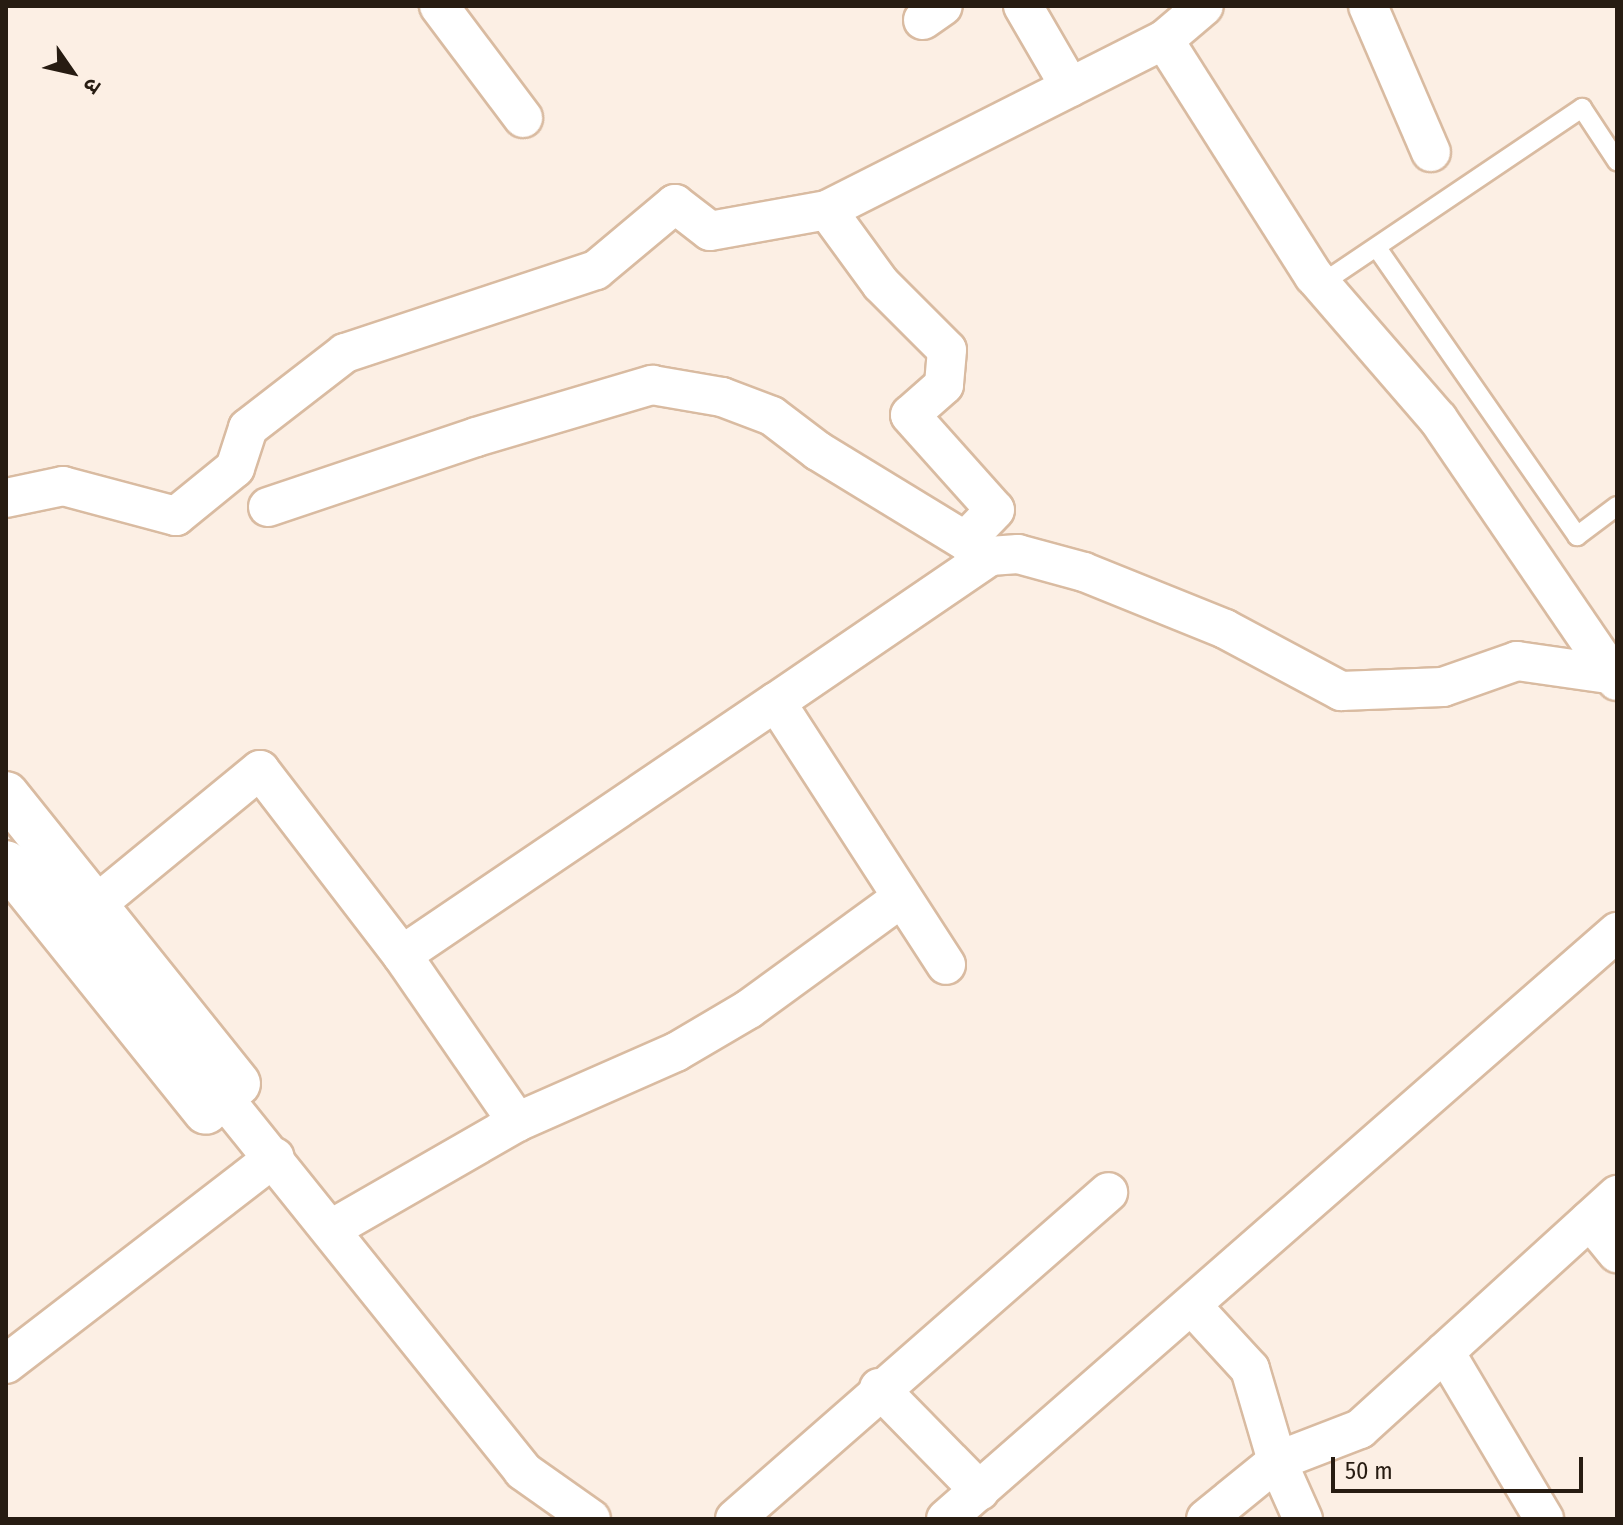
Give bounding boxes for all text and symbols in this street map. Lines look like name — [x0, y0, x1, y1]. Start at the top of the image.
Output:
north arrow — [32, 32, 112, 112]
text: उ — [78, 73, 107, 99]
scale bar — [1335, 1441, 1587, 1491]
text: 50 m — [1345, 1457, 1393, 1485]

